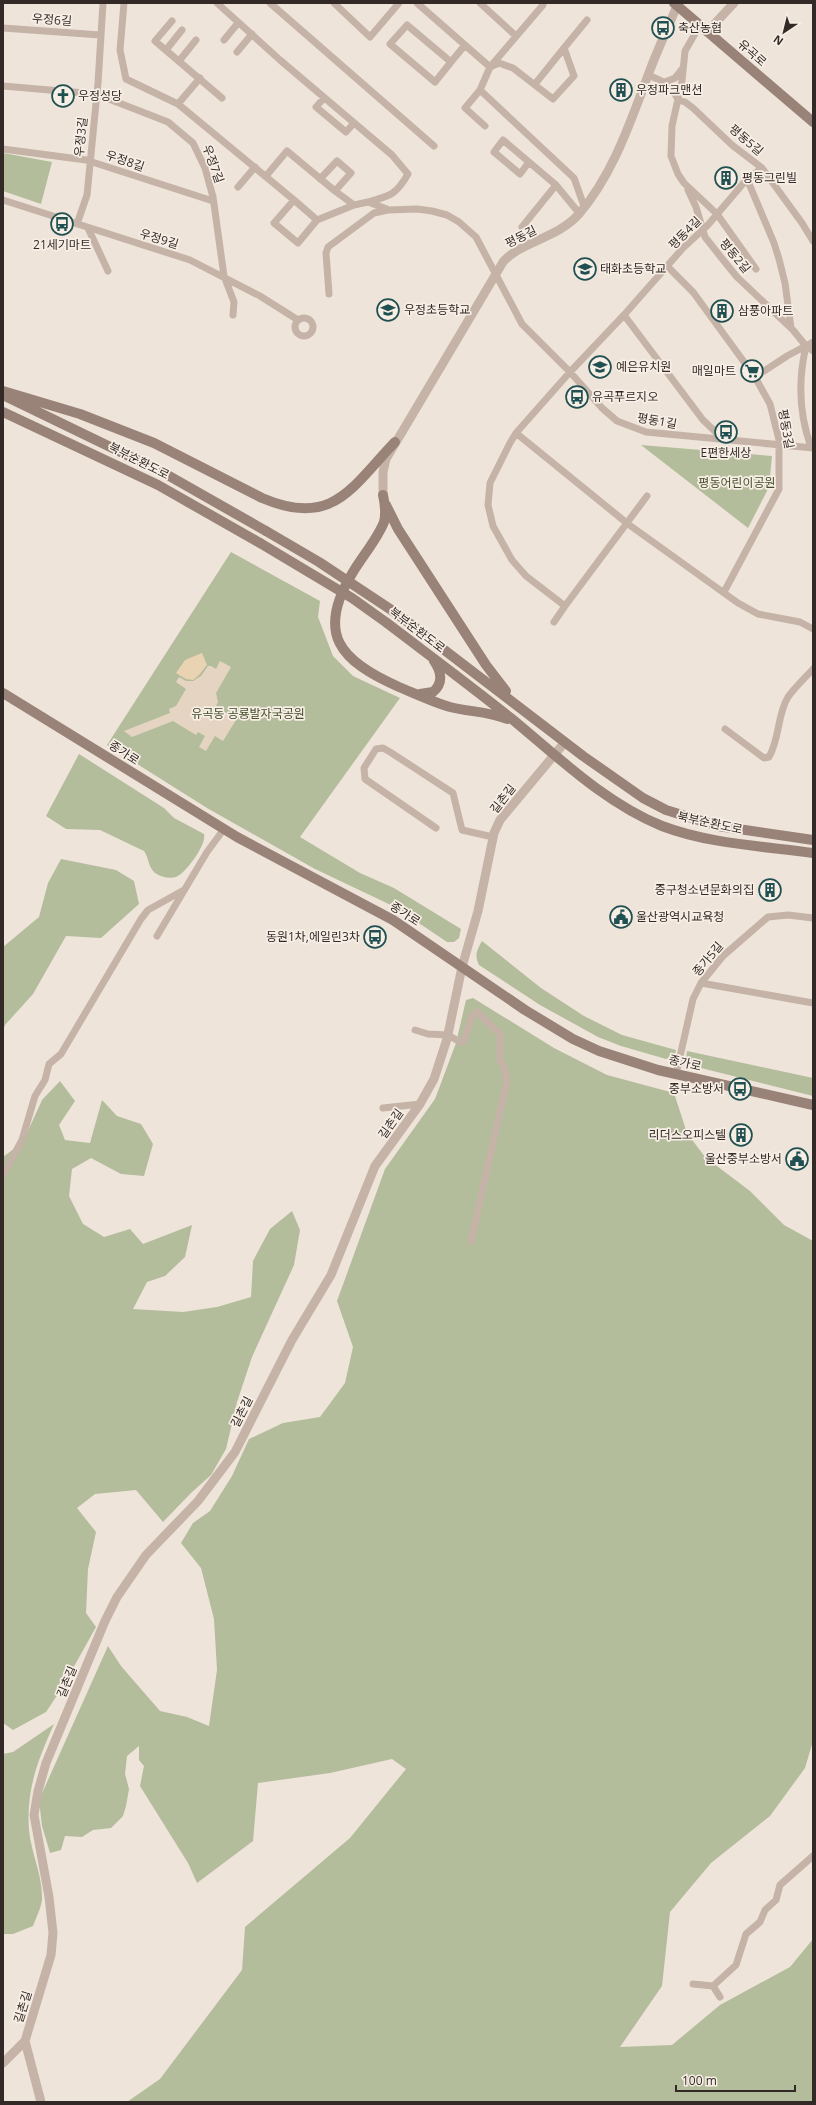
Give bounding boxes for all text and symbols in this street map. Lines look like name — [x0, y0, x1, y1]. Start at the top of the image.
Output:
street label: 우정6길 — [31, 10, 73, 29]
north arrow — [764, 12, 804, 52]
bus stop icon: 축산농협 — [650, 15, 676, 41]
place label: 축산농협 — [678, 19, 722, 36]
text: N — [770, 32, 786, 49]
street label: 유곡로 — [734, 35, 770, 70]
building icon: 우정파크맨션 — [608, 77, 634, 103]
place label: 우정파크맨션 — [636, 81, 702, 98]
church icon: 우정성당 — [50, 83, 76, 109]
place label: 우정성당 — [78, 87, 122, 104]
street label: 우정3길 — [70, 116, 91, 158]
street label: 평동5길 — [726, 120, 767, 159]
street label: 우정7길 — [199, 142, 228, 186]
street label: 우정8길 — [103, 146, 147, 175]
building icon: 평동그린빌 — [713, 165, 739, 191]
place label: 평동그린빌 — [742, 169, 797, 186]
bus stop icon: 21세기마트 — [49, 211, 75, 237]
street label: 평동4길 — [664, 212, 705, 253]
street label: 평동길 — [502, 221, 539, 252]
street label: 우정9길 — [138, 225, 181, 252]
street label: 평동2길 — [716, 235, 755, 276]
place label: 21세기마트 — [33, 236, 91, 253]
school or university icon: 태화초등학교 — [572, 256, 598, 282]
place label: 태화초등학교 — [600, 260, 666, 277]
school or university icon: 우정초등학교 — [375, 297, 401, 323]
building icon: 삼풍아파트 — [709, 298, 735, 324]
place label: 우정초등학교 — [404, 301, 470, 318]
place label: 삼풍아파트 — [738, 302, 793, 319]
school or university icon: 예은유치원 — [587, 354, 613, 380]
place label: 예은유치원 — [616, 358, 671, 375]
supermarket icon: 매일마트 — [739, 358, 765, 384]
place label: 매일마트 — [692, 362, 736, 379]
bus stop icon: 유곡푸르지오 — [564, 384, 590, 410]
place label: 유곡푸르지오 — [592, 388, 658, 405]
street label: 평동3길 — [775, 408, 798, 450]
street label: 평동1길 — [636, 409, 678, 432]
bus stop icon: E편한세상 — [713, 419, 739, 445]
street label: 북부순환도로 — [106, 438, 173, 483]
place label: E편한세상 — [701, 444, 751, 461]
park label: 평동어린이공원 — [698, 474, 776, 491]
street label: 북부순환도로 — [386, 603, 449, 656]
park label: 유곡동 공룡발자국공원 — [191, 705, 305, 722]
street label: 종가로 — [106, 736, 143, 769]
street label: 길촌길 — [486, 780, 520, 817]
street label: 북부순환도로 — [676, 807, 744, 838]
building icon: 중구청소년문화의집 — [757, 877, 783, 903]
place label: 중구청소년문화의집 — [655, 881, 754, 898]
street label: 종가로 — [387, 897, 424, 930]
public building icon: 울산광역시교육청 — [608, 904, 634, 930]
place label: 울산광역시교육청 — [636, 908, 724, 925]
bus stop icon: 동원1차,에일린3차 — [362, 924, 388, 950]
place label: 동원1차,에일린3차 — [266, 928, 360, 945]
street label: 종가5길 — [688, 938, 727, 979]
street label: 종가로 — [667, 1051, 703, 1075]
bus stop icon: 중부소방서 — [727, 1076, 753, 1102]
place label: 중부소방서 — [669, 1080, 724, 1097]
street label: 길촌길 — [374, 1105, 407, 1142]
building icon: 리더스오피스텔 — [728, 1122, 754, 1148]
place label: 리더스오피스텔 — [649, 1126, 726, 1143]
public building icon: 울산중부소방서 — [784, 1146, 810, 1172]
place label: 울산중부소방서 — [705, 1150, 782, 1167]
street label: 길촌길 — [226, 1393, 257, 1430]
street label: 길촌길 — [52, 1663, 81, 1700]
street label: 길촌길 — [10, 1989, 35, 2025]
scale bar — [676, 2067, 795, 2093]
text: 100 m — [682, 2072, 717, 2089]

